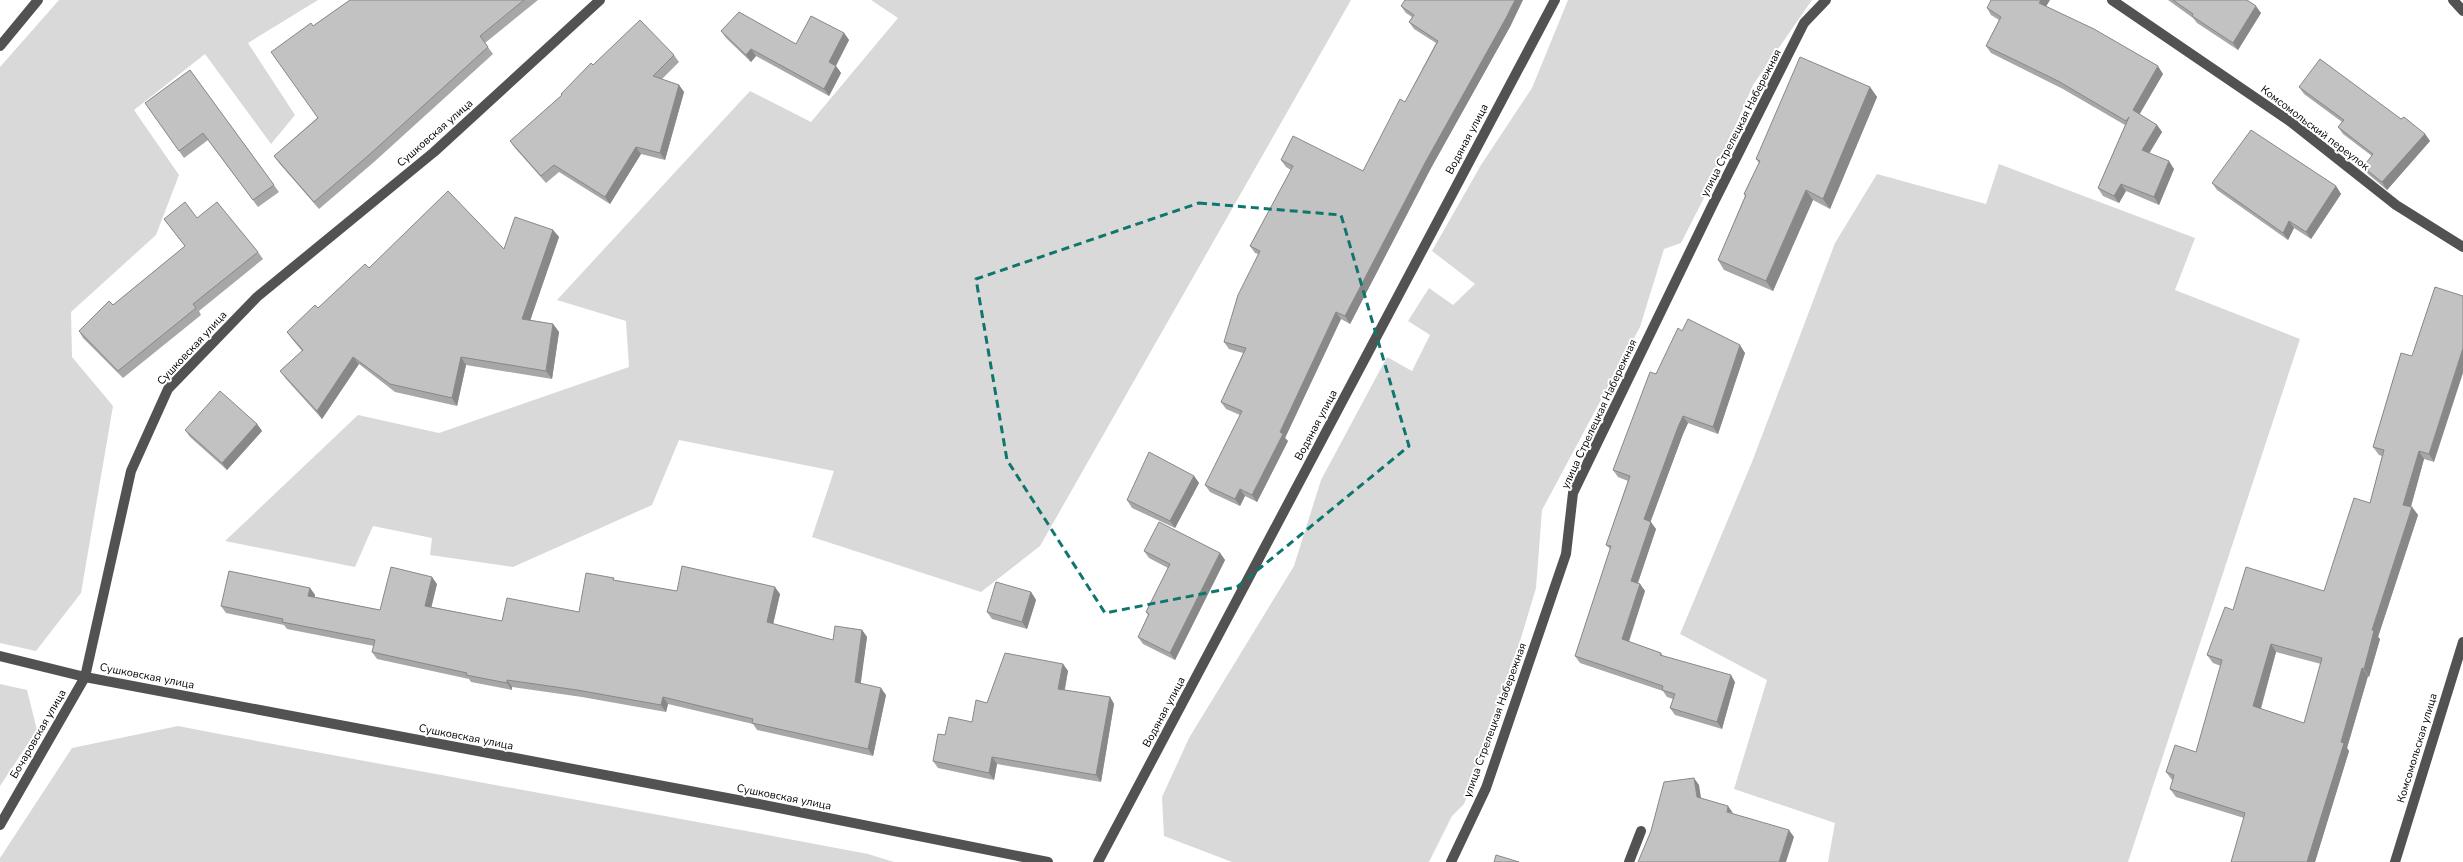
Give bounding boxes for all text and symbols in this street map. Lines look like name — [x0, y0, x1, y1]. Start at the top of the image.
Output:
street label: улица Стрелецкая Набережная — [1697, 47, 1785, 199]
street label: Комсомольский переулок — [2257, 82, 2373, 174]
street label: Сушковская улица — [394, 96, 476, 170]
street label: Водяная улица — [1442, 101, 1492, 177]
street label: Сушковская улица — [154, 308, 230, 388]
street label: улица Стрелецкая Набережная — [1558, 337, 1640, 491]
street label: Водяная улица — [1291, 387, 1341, 463]
street label: улица Стрелецкая Набережная — [1460, 641, 1530, 799]
street label: Сушковская улица — [98, 659, 196, 693]
street label: Водяная улица — [1139, 674, 1189, 750]
street label: Бочаровская улица — [6, 687, 70, 781]
street label: Комсомольская улица — [2393, 691, 2441, 805]
street label: Сушковская улица — [417, 720, 515, 754]
street label: Сушковская улица — [735, 780, 833, 814]

